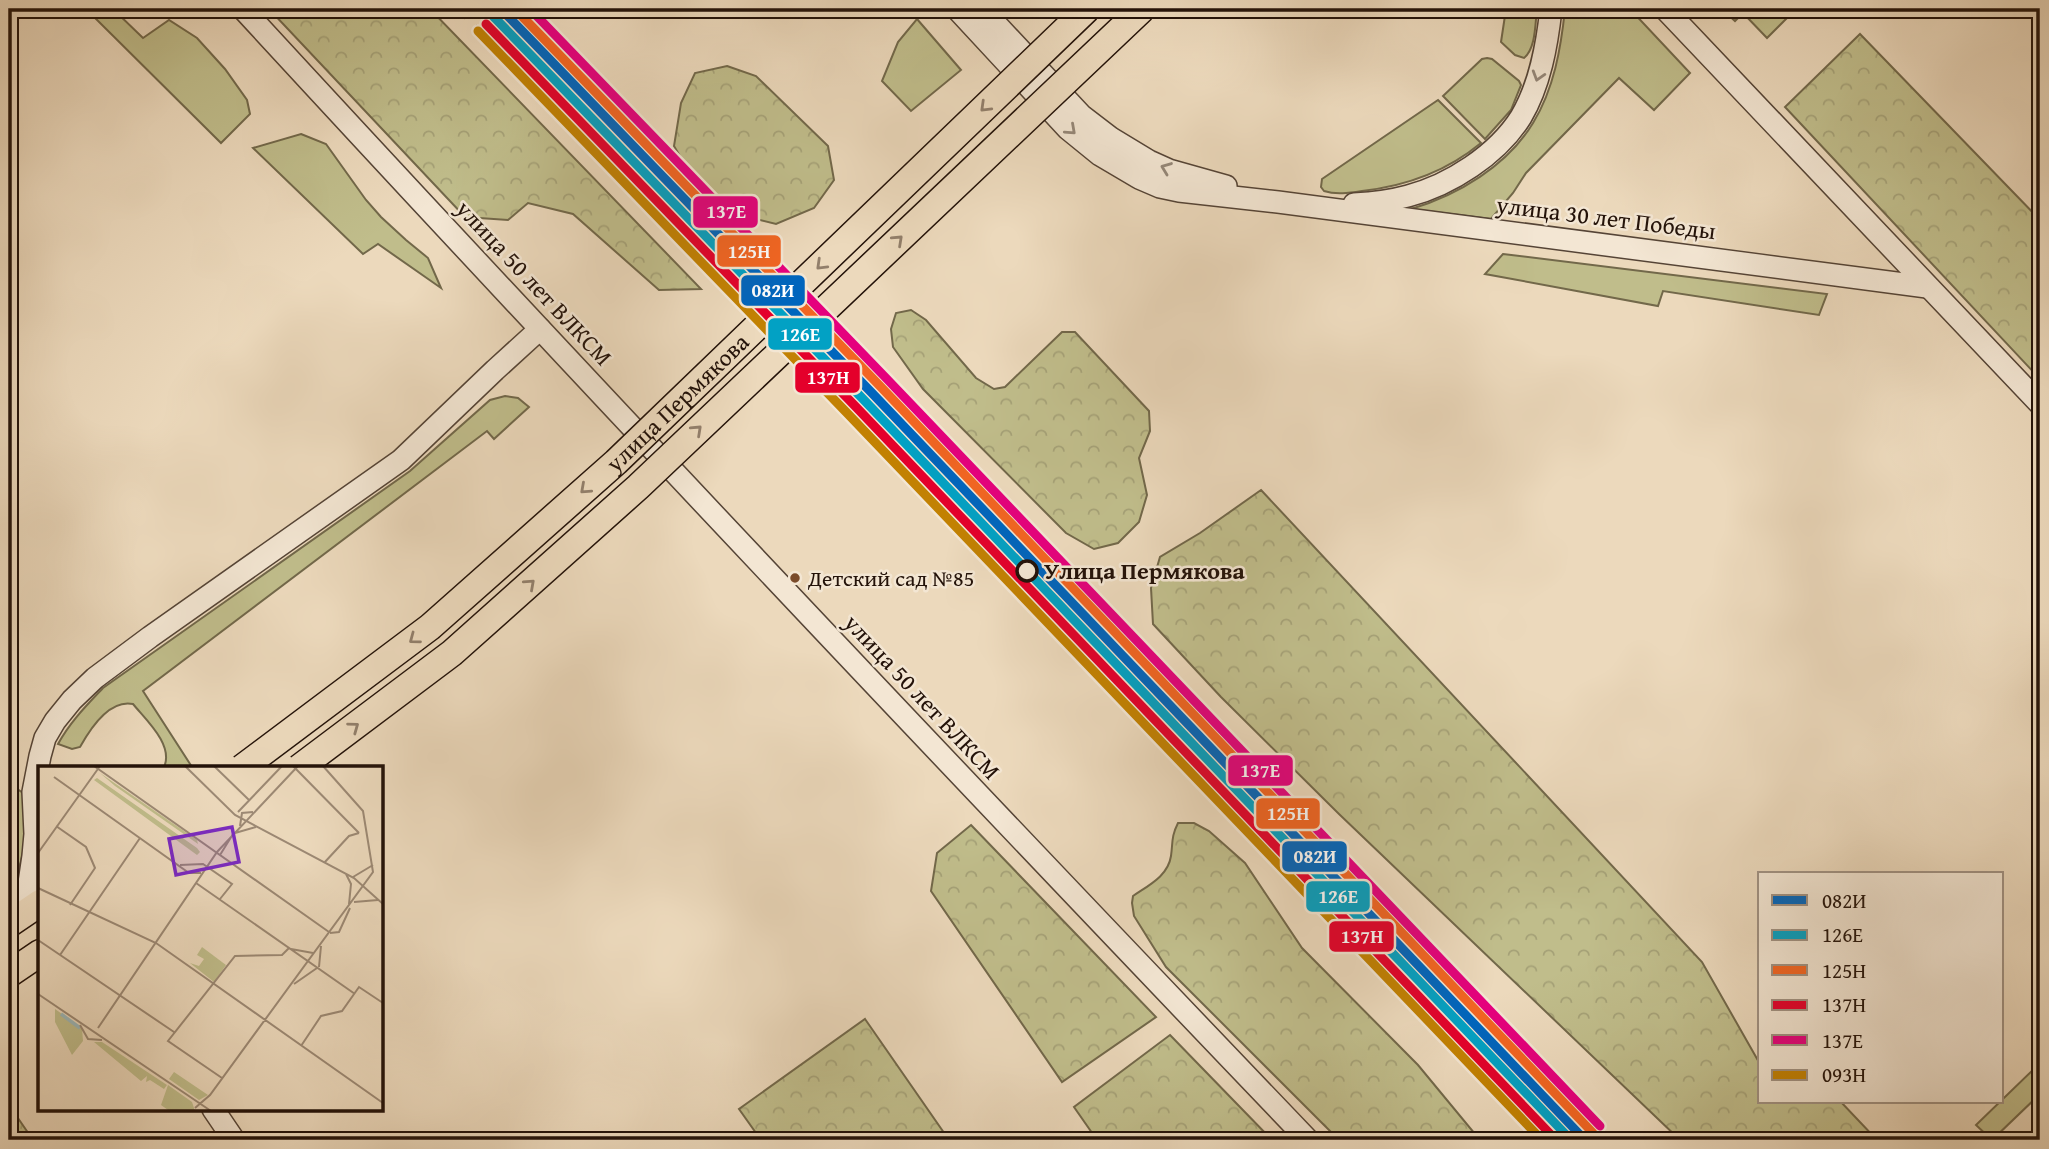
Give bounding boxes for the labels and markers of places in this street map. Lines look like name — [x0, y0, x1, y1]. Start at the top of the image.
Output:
place label: Улица Пермякова — [1044, 553, 1246, 588]
marker: Улица Пермякова — [1016, 560, 1038, 582]
place label: Детский сад №85 — [807, 562, 974, 594]
marker: Детский сад №85 — [788, 571, 802, 585]

